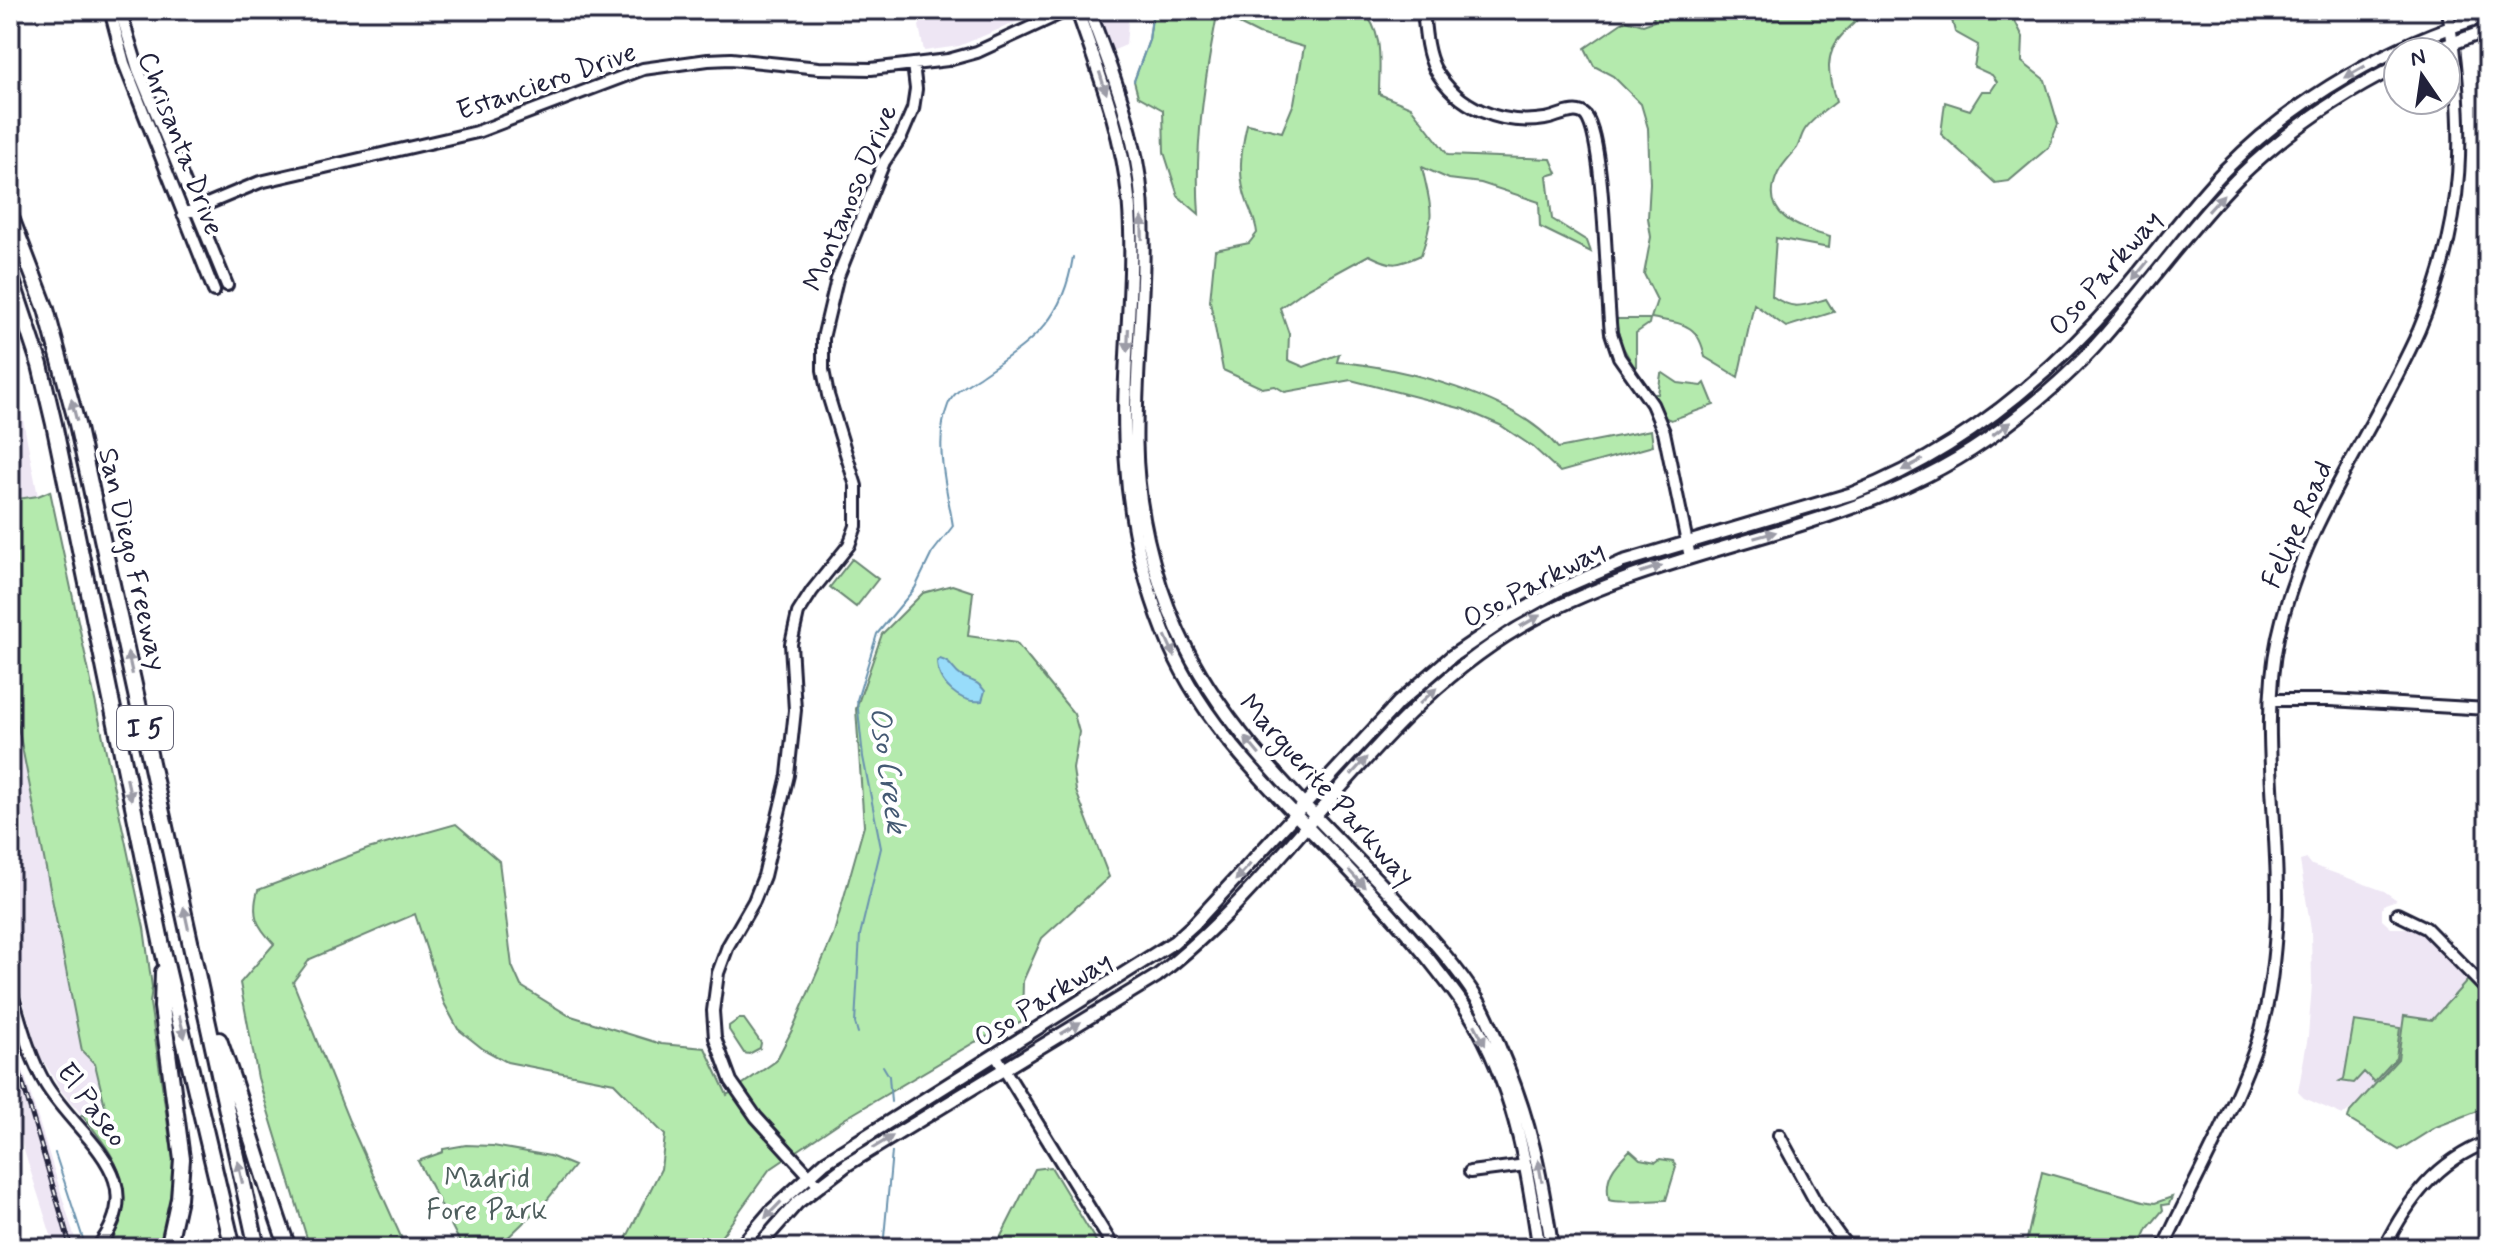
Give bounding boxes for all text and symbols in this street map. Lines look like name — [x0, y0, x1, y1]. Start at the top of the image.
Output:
street label: Estanciero Drive — [452, 34, 642, 130]
north arrow — [2382, 36, 2462, 116]
text: N — [2408, 43, 2428, 74]
street label: Chrisanta Drive — [128, 47, 232, 241]
one-way arrow — [2343, 65, 2366, 79]
one-way arrow — [1098, 72, 1110, 96]
street label: Montanoso Drive — [795, 99, 907, 297]
one-way arrow — [2206, 194, 2224, 213]
street label: Oso Parkway — [2041, 203, 2171, 345]
one-way arrow — [1136, 215, 1149, 240]
one-way arrow — [2132, 261, 2149, 281]
one-way arrow — [1121, 328, 1134, 353]
one-way arrow — [67, 397, 79, 422]
one-way arrow — [1990, 422, 2011, 438]
street label: San Diego Freeway — [88, 444, 175, 675]
street label: Felipe Road — [2254, 455, 2343, 595]
one-way arrow — [1901, 458, 1923, 472]
one-way arrow — [1753, 528, 1777, 541]
street label: Oso Parkway — [1457, 532, 1612, 638]
one-way arrow — [1639, 562, 1663, 574]
one-way arrow — [1519, 614, 1541, 628]
one-way arrow — [1164, 634, 1177, 658]
one-way arrow — [123, 651, 136, 676]
street label: Marguerite Parkway — [1228, 687, 1422, 896]
one-way arrow — [1418, 687, 1437, 705]
water label: Oso Creek — [859, 705, 916, 838]
road number: I 5 — [117, 706, 173, 750]
one-way arrow — [1244, 736, 1261, 756]
one-way arrow — [1350, 757, 1368, 776]
one-way arrow — [124, 776, 136, 801]
one-way arrow — [1234, 862, 1252, 881]
one-way arrow — [1347, 869, 1366, 888]
one-way arrow — [179, 905, 192, 930]
street label: Oso Parkway — [967, 943, 1119, 1057]
one-way arrow — [176, 1015, 188, 1040]
one-way arrow — [1060, 1021, 1082, 1035]
one-way arrow — [1474, 1023, 1487, 1046]
street label: El Paseo — [47, 1056, 135, 1155]
one-way arrow — [872, 1136, 894, 1150]
one-way arrow — [1533, 1158, 1546, 1183]
one-way arrow — [233, 1159, 246, 1184]
park label: Madrid Fore Park — [426, 1161, 548, 1230]
one-way arrow — [764, 1200, 782, 1219]

